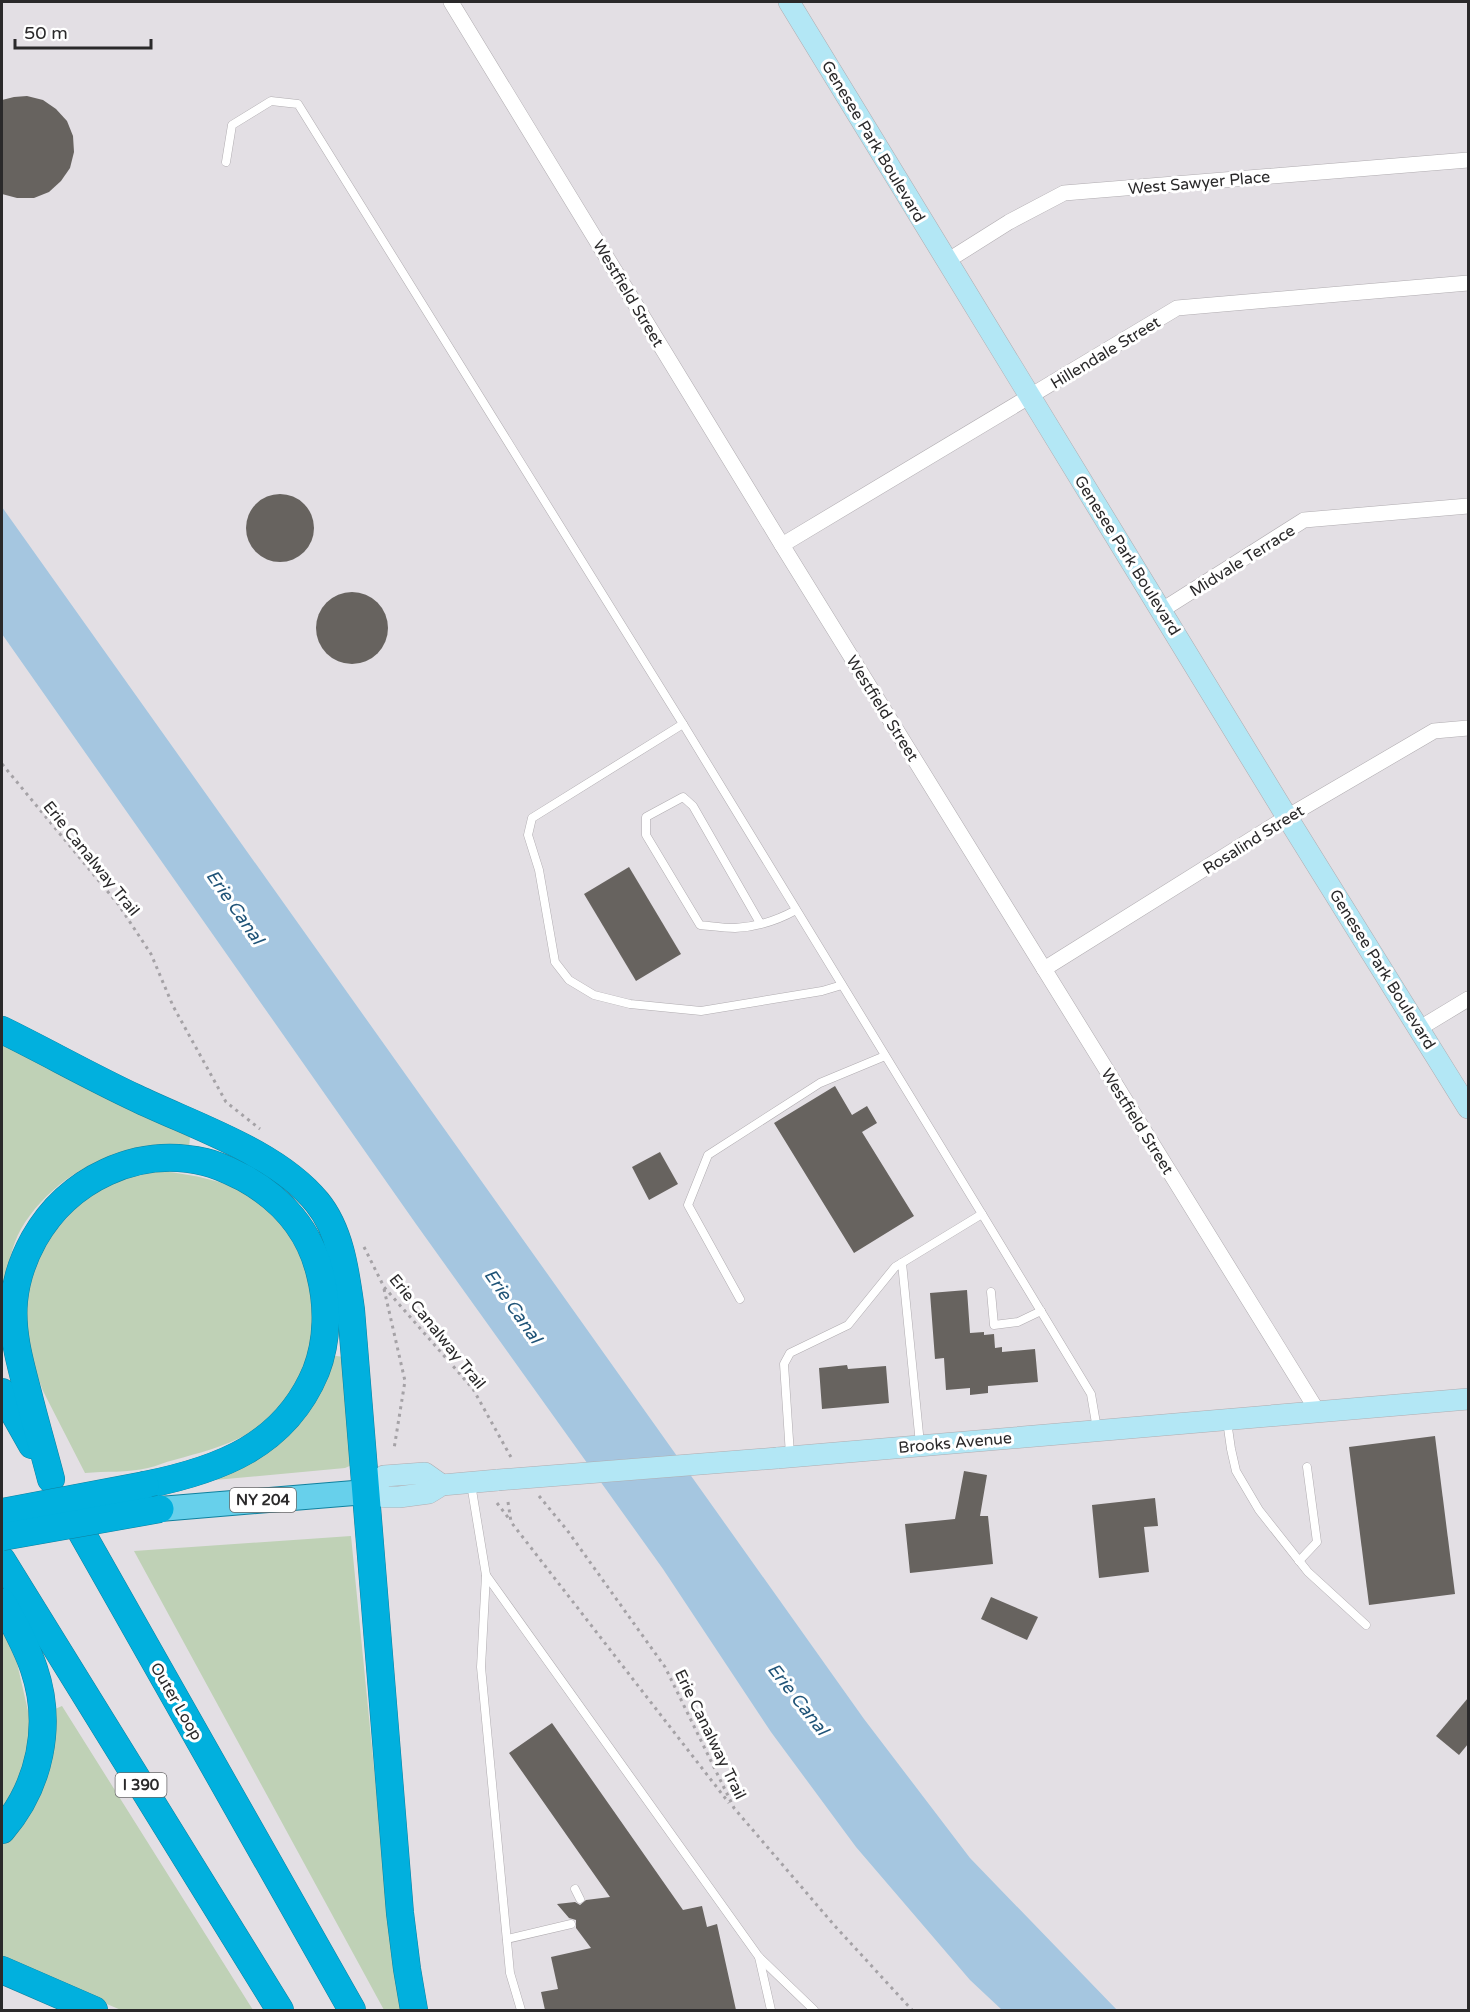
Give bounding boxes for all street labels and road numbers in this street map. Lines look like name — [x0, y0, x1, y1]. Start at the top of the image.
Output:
street label: Genesee Park Boulevard — [817, 57, 929, 226]
street label: West Sawyer Place — [1127, 167, 1271, 199]
street label: Westfield Street — [588, 236, 668, 351]
street label: Hillendale Street — [1047, 312, 1164, 394]
street label: Genesee Park Boulevard — [1070, 472, 1185, 639]
street label: Midvale Terrace — [1186, 520, 1299, 601]
street label: Westfield Street — [841, 652, 923, 765]
street label: Erie Canalway Trail — [39, 797, 144, 920]
street label: Rosalind Street — [1199, 801, 1308, 879]
street label: Genesee Park Boulevard — [1325, 886, 1440, 1053]
street label: Westfield Street — [1096, 1065, 1178, 1178]
street label: Erie Canalway Trail — [385, 1270, 490, 1393]
street label: Brooks Avenue — [897, 1428, 1013, 1458]
road number: NY 204 — [230, 1488, 296, 1512]
street label: Outer Loop — [146, 1659, 206, 1744]
street label: Erie Canalway Trail — [670, 1666, 750, 1803]
road number: I 390 — [116, 1773, 166, 1797]

